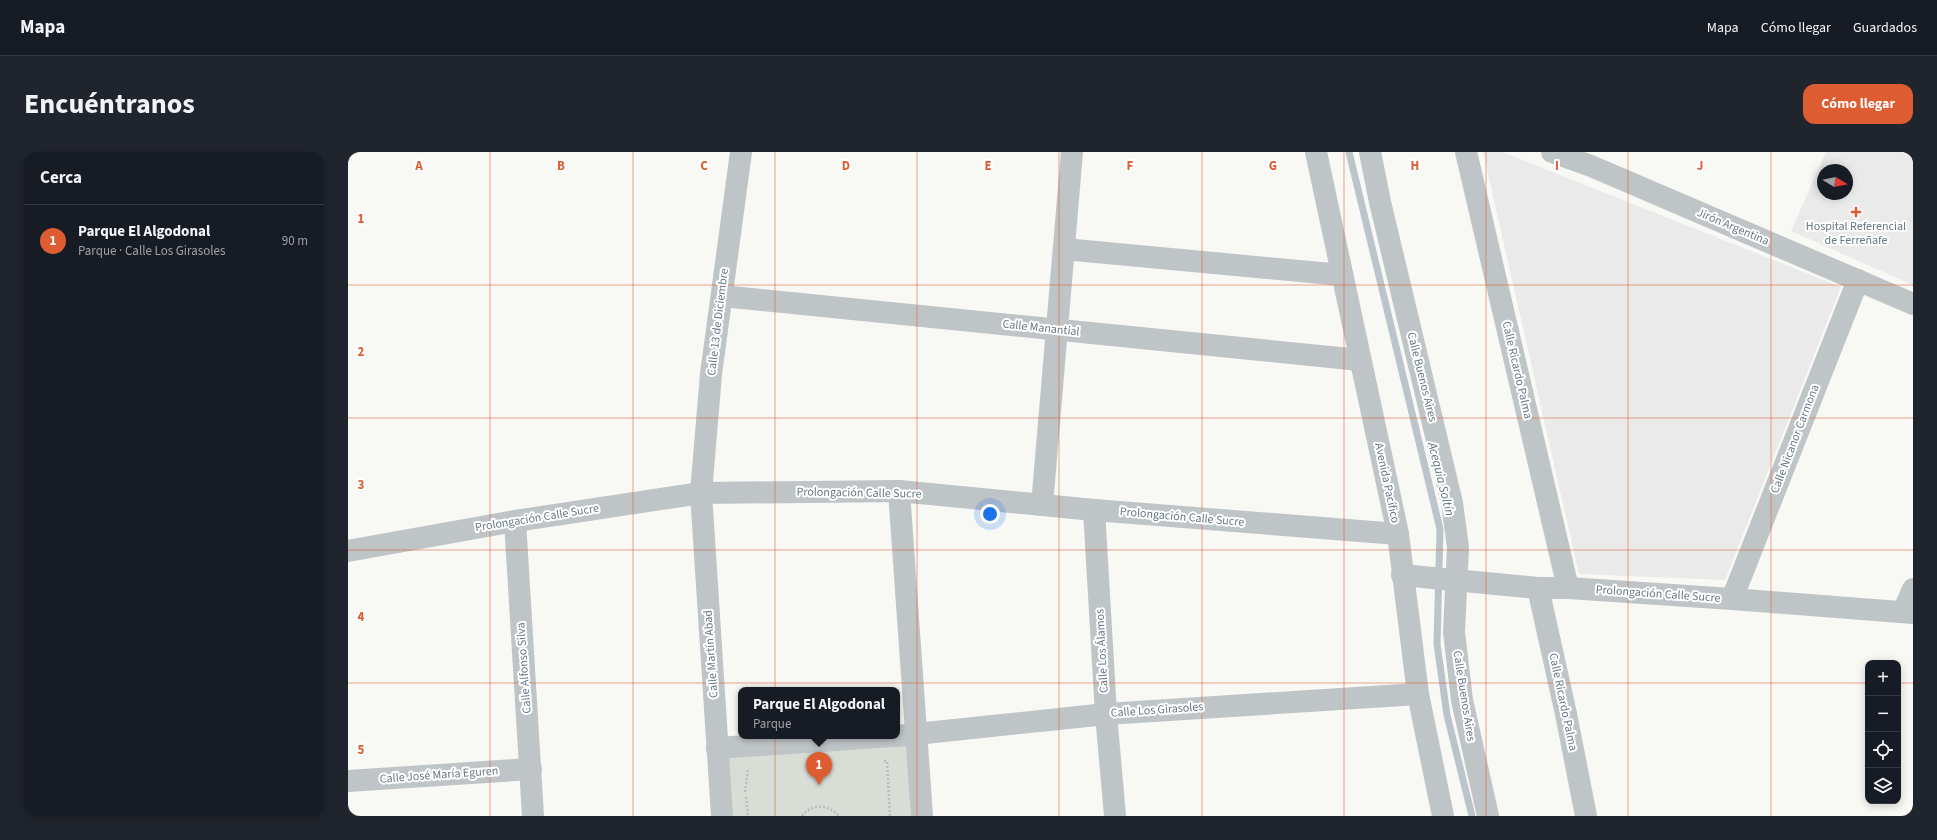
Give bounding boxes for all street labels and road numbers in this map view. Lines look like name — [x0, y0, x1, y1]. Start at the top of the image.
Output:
street label: Jirón Argentina — [1694, 204, 1772, 250]
street label: Calle 13 de Diciembre — [703, 267, 733, 377]
street label: Calle Manantial — [1002, 315, 1080, 341]
street label: Calle Ricardo Palma — [1498, 320, 1536, 420]
street label: Calle Buenos Aires — [1403, 330, 1441, 424]
street label: Calle Nicanor Carmona — [1766, 382, 1824, 496]
street label: Avenida Pacífico — [1370, 441, 1404, 525]
street label: Prolongación Calle Sucre — [796, 483, 922, 503]
street label: Prolongación Calle Sucre — [474, 500, 600, 536]
street label: Prolongación Calle Sucre — [1119, 503, 1245, 531]
street label: Prolongación Calle Sucre — [1595, 581, 1721, 607]
street label: Calle Los Álamos — [1091, 609, 1113, 693]
street label: Calle Martín Abad — [699, 610, 723, 698]
street label: Calle Alfonso Silva — [512, 622, 536, 714]
street label: Calle Buenos Aires — [1448, 649, 1480, 743]
street label: Calle Ricardo Palma — [1544, 652, 1582, 752]
street label: Calle Los Girasoles — [1110, 698, 1204, 722]
street label: Calle José María Eguren — [379, 762, 499, 788]

